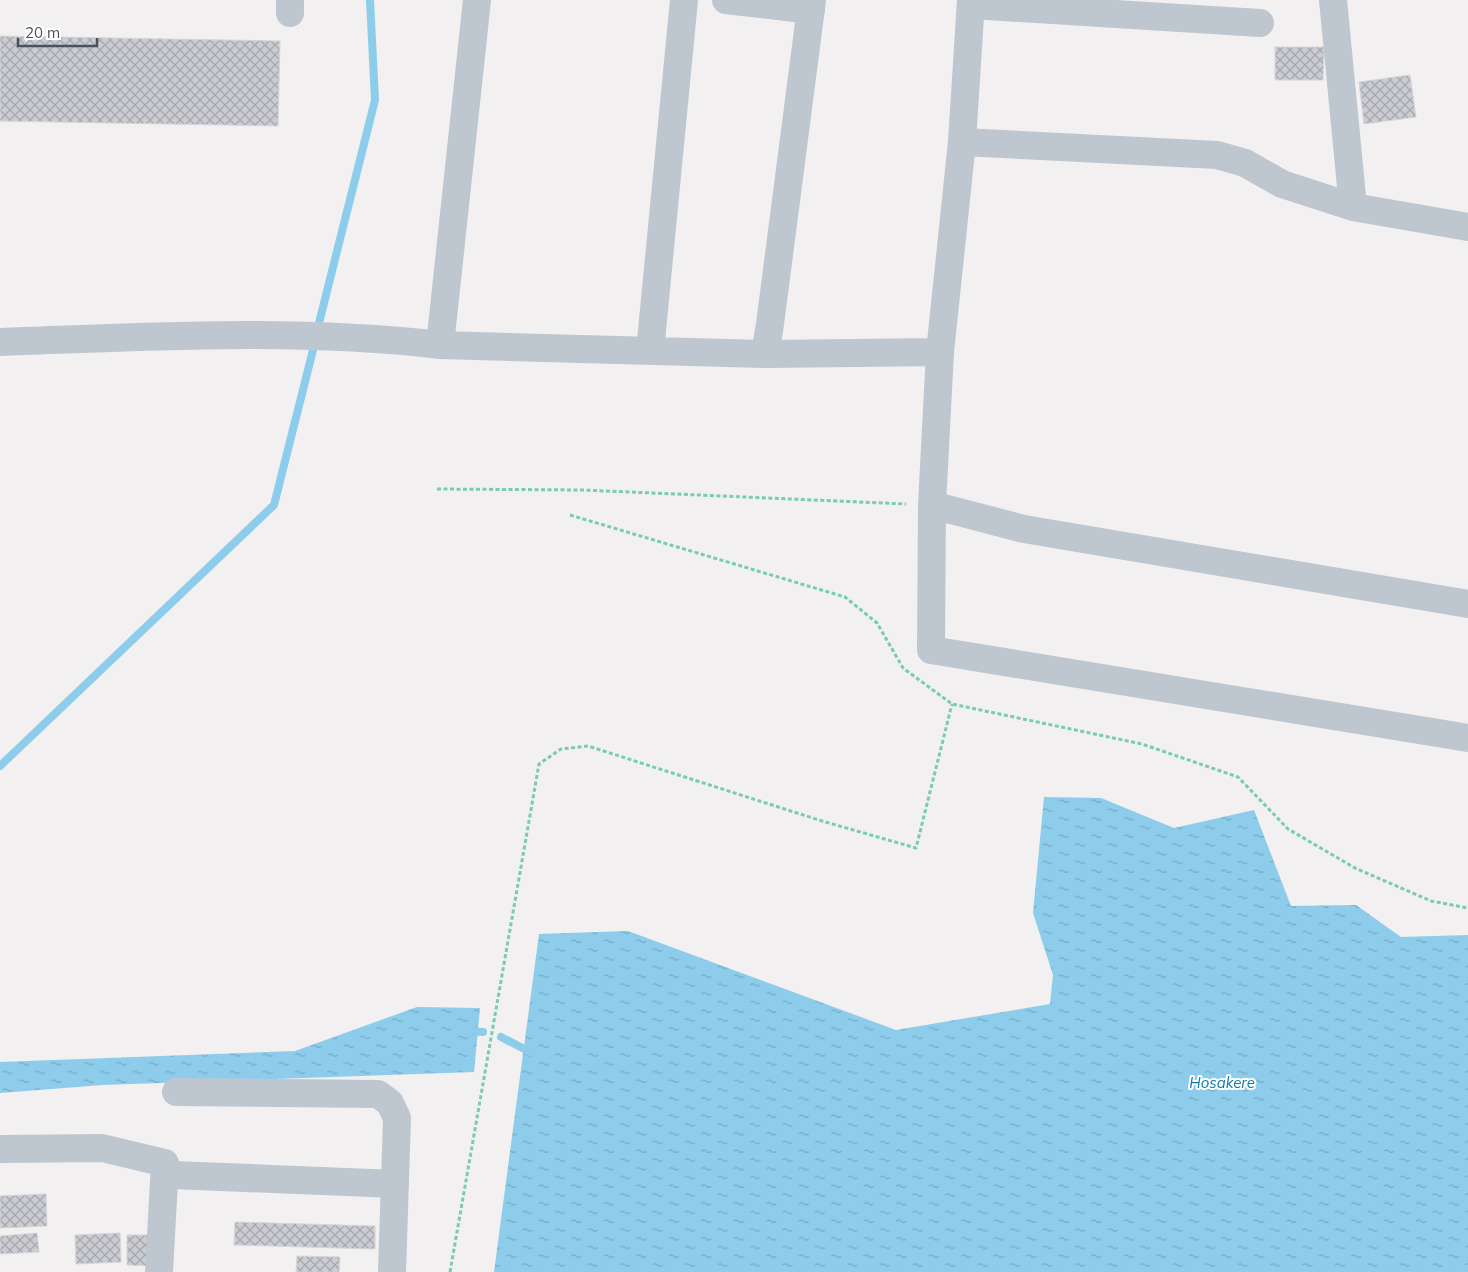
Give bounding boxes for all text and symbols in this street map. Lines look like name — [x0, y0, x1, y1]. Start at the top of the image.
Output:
scale bar — [18, 15, 96, 47]
text: 20 m — [25, 23, 60, 42]
water label: Hosakere — [1189, 1073, 1255, 1092]

